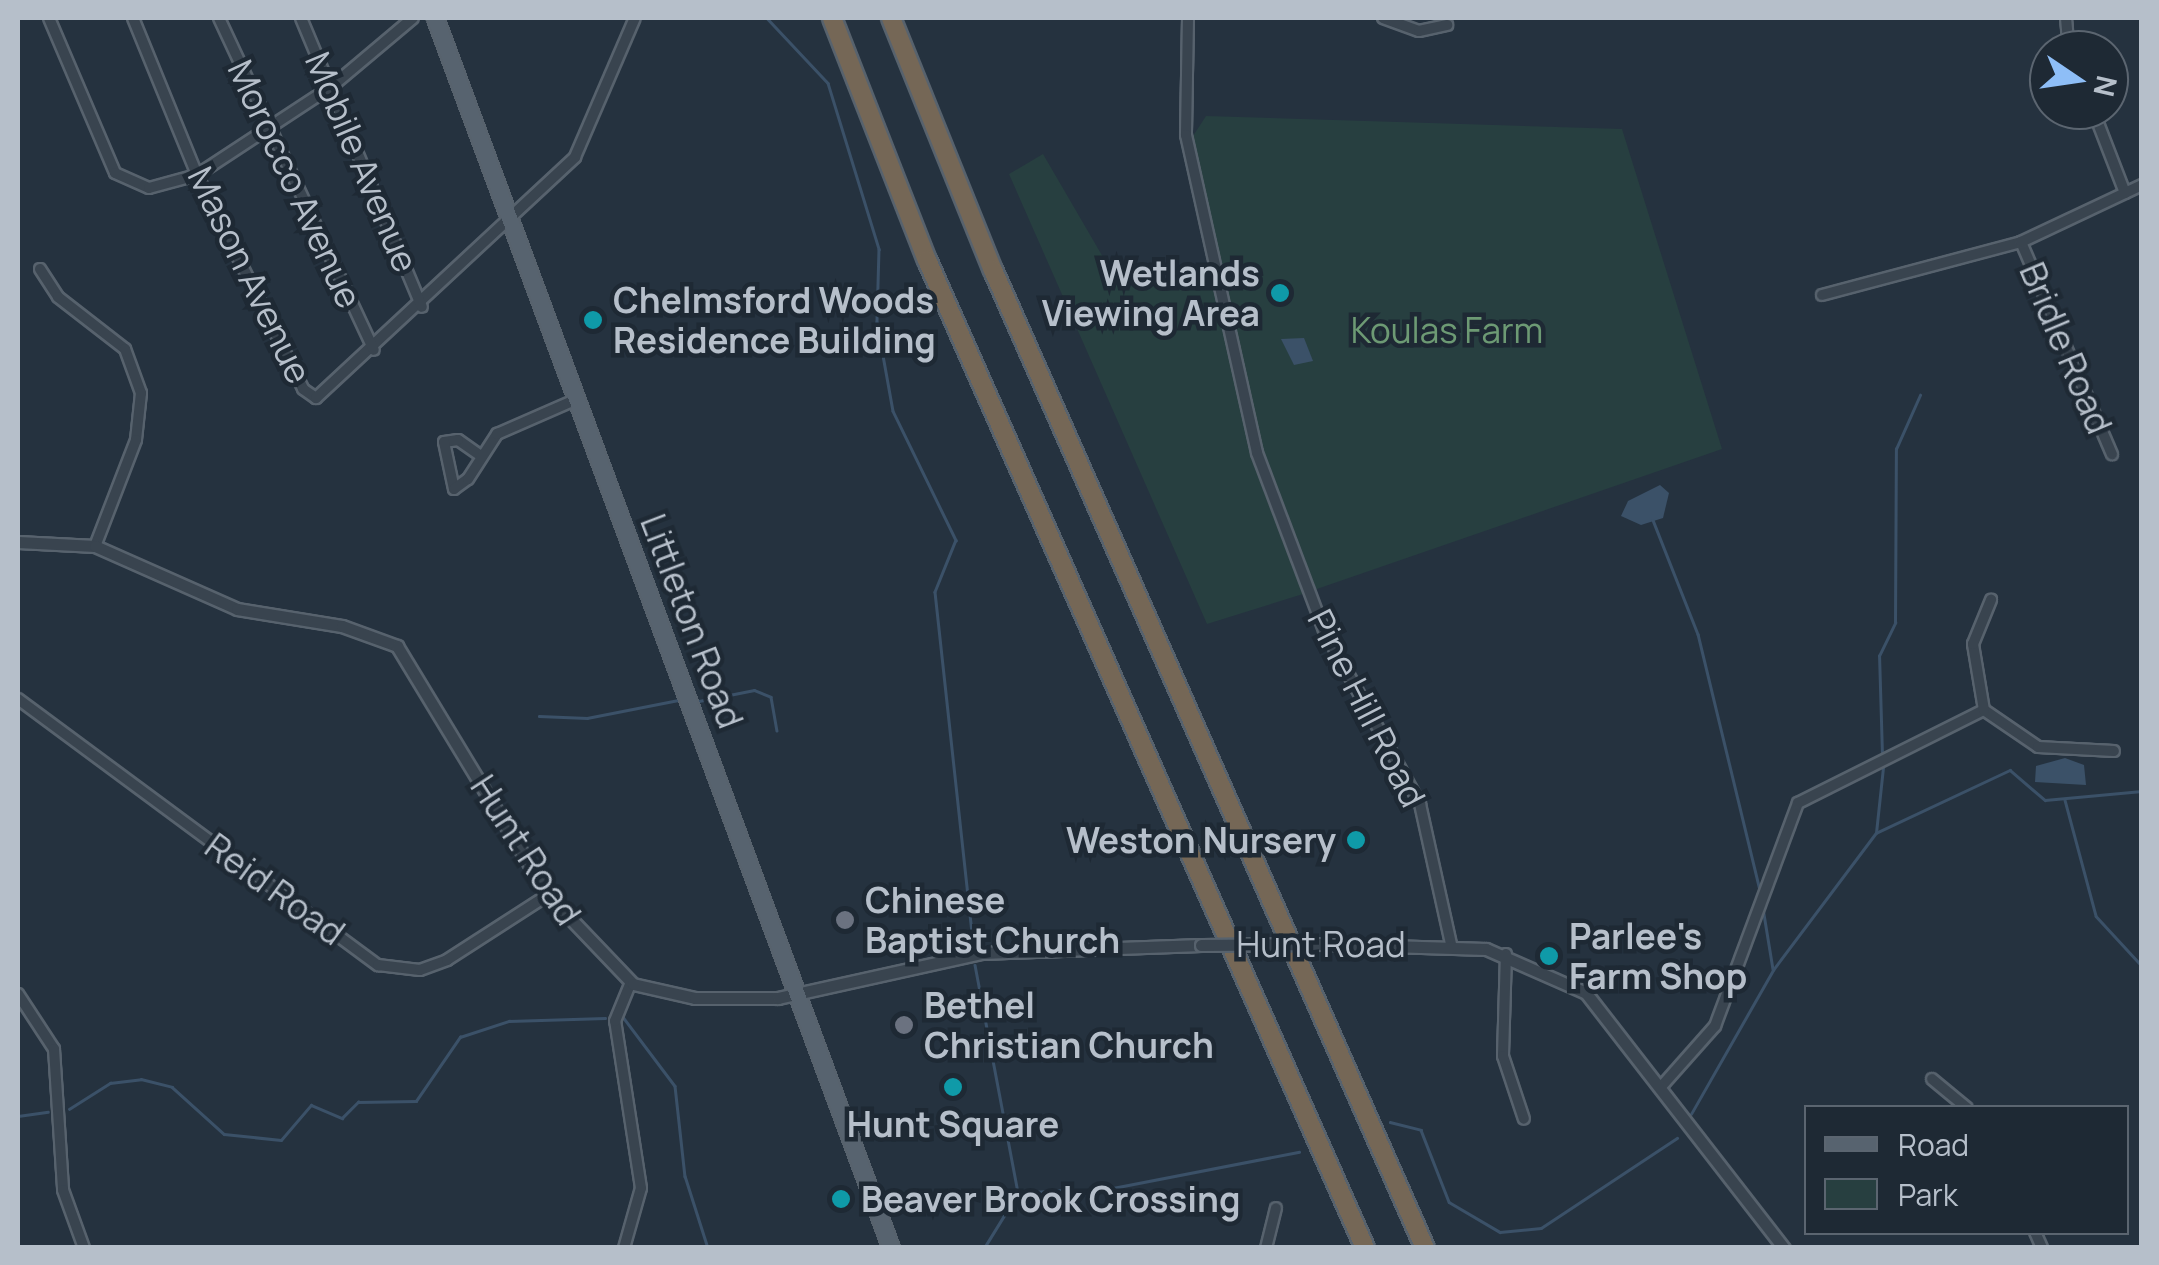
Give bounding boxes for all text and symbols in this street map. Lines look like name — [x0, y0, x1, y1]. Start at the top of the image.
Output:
north arrow — [2029, 30, 2129, 130]
street label: Mobile Avenue — [297, 46, 427, 278]
street label: Morocco Avenue — [219, 54, 371, 314]
text: N — [2086, 72, 2127, 100]
street label: Mason Avenue — [179, 160, 321, 390]
place label: Wetlands Viewing Area — [1042, 252, 1260, 334]
street label: Bridle Road — [2011, 256, 2121, 440]
place label: Chelmsford Woods Residence Building — [613, 279, 936, 361]
marker: Wetlands Viewing Area — [1269, 282, 1291, 304]
marker: Chelmsford Woods Residence Building — [582, 309, 604, 331]
park label: Koulas Farm — [1351, 309, 1543, 351]
street label: Littleton Road — [632, 508, 752, 734]
street label: Pine Hill Road — [1299, 602, 1435, 814]
street label: Hunt Road — [462, 767, 590, 933]
place label: Weston Nursery — [1066, 819, 1336, 861]
street label: Reid Road — [197, 825, 353, 953]
marker: Weston Nursery — [1345, 829, 1367, 851]
place label: Chinese Baptist Church — [865, 879, 1120, 961]
marker: Chinese Baptist Church — [834, 909, 856, 931]
place label: Parlee's Farm Shop — [1569, 915, 1747, 997]
street label: Hunt Road — [1236, 923, 1406, 965]
marker: Parlee's Farm Shop — [1538, 945, 1560, 967]
place label: Bethel Christian Church — [924, 984, 1214, 1066]
marker: Bethel Christian Church — [893, 1014, 915, 1036]
marker: Hunt Square — [942, 1076, 964, 1098]
place label: Hunt Square — [847, 1103, 1059, 1145]
legend — [1804, 1105, 2129, 1235]
text: Road — [1898, 1124, 1969, 1165]
text: Park — [1898, 1174, 1958, 1215]
place label: Beaver Brook Crossing — [861, 1178, 1241, 1220]
marker: Beaver Brook Crossing — [830, 1188, 852, 1210]

